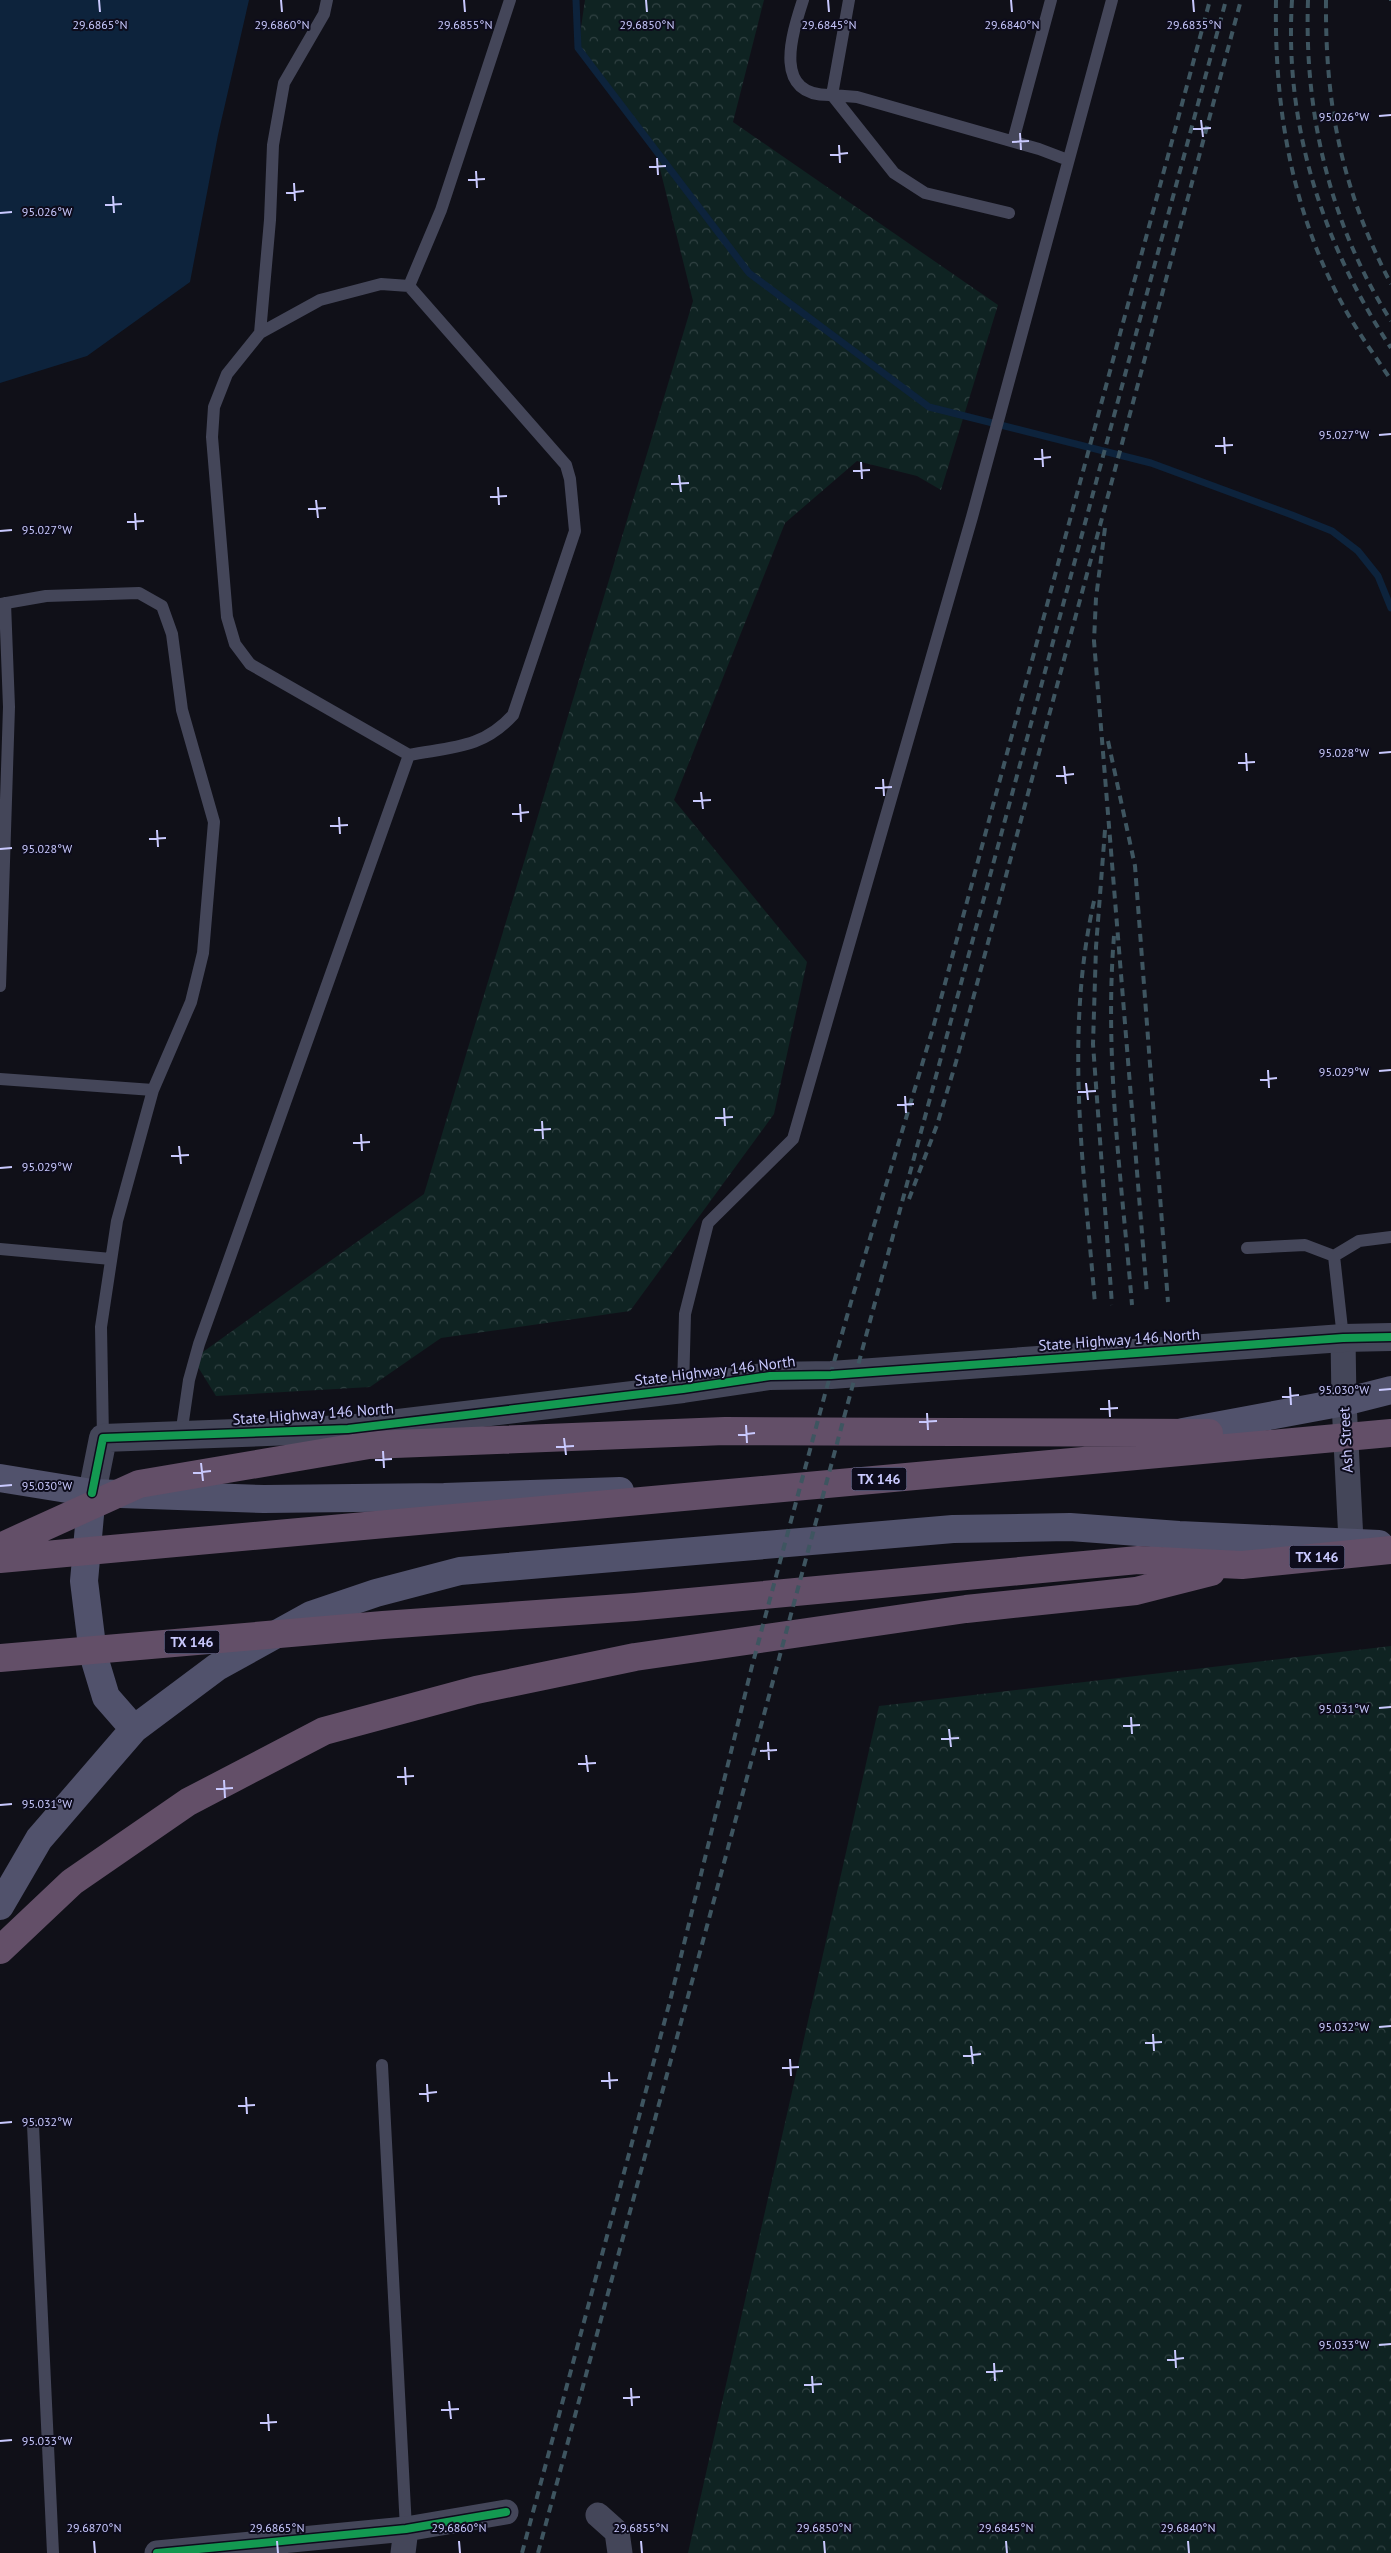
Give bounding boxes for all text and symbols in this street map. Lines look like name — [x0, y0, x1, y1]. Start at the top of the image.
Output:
text: 29.6865°N — [73, 17, 127, 32]
text: 29.6860°N — [255, 17, 309, 32]
text: 29.6855°N — [438, 17, 492, 32]
text: 29.6850°N — [620, 17, 674, 32]
text: 29.6845°N — [802, 17, 856, 32]
text: 29.6840°N — [985, 17, 1039, 32]
text: 29.6835°N — [1167, 17, 1221, 32]
text: 95.026°W — [1319, 109, 1369, 124]
text: 95.026°W — [22, 204, 72, 219]
text: 95.027°W — [1319, 427, 1369, 442]
text: 95.027°W — [22, 522, 72, 537]
text: 95.028°W — [1319, 745, 1369, 760]
text: 95.028°W — [22, 841, 72, 856]
text: 95.029°W — [1319, 1064, 1369, 1079]
text: 95.029°W — [22, 1159, 72, 1174]
street label: State Highway 146 North — [1038, 1324, 1200, 1355]
street label: State Highway 146 North — [633, 1351, 796, 1390]
text: 95.030°W — [1319, 1382, 1369, 1397]
street label: State Highway 146 North — [232, 1398, 394, 1429]
street label: Ash Street — [1334, 1407, 1357, 1473]
road number: TX 146 — [852, 1468, 906, 1490]
text: 95.030°W — [22, 1478, 72, 1493]
road number: TX 146 — [1290, 1545, 1344, 1568]
road number: TX 146 — [164, 1630, 220, 1654]
text: 95.031°W — [1319, 1701, 1369, 1716]
text: 95.031°W — [22, 1796, 72, 1811]
text: 95.032°W — [1319, 2019, 1369, 2034]
text: 95.032°W — [22, 2114, 72, 2129]
text: 95.033°W — [1319, 2337, 1369, 2352]
text: 95.033°W — [22, 2433, 72, 2448]
text: 29.6870°N — [67, 2520, 121, 2535]
text: 29.6865°N — [250, 2520, 304, 2535]
text: 29.6860°N — [432, 2520, 486, 2535]
text: 29.6855°N — [614, 2520, 668, 2535]
text: 29.6850°N — [797, 2520, 851, 2535]
text: 29.6845°N — [979, 2520, 1033, 2535]
text: 29.6840°N — [1161, 2520, 1215, 2535]

